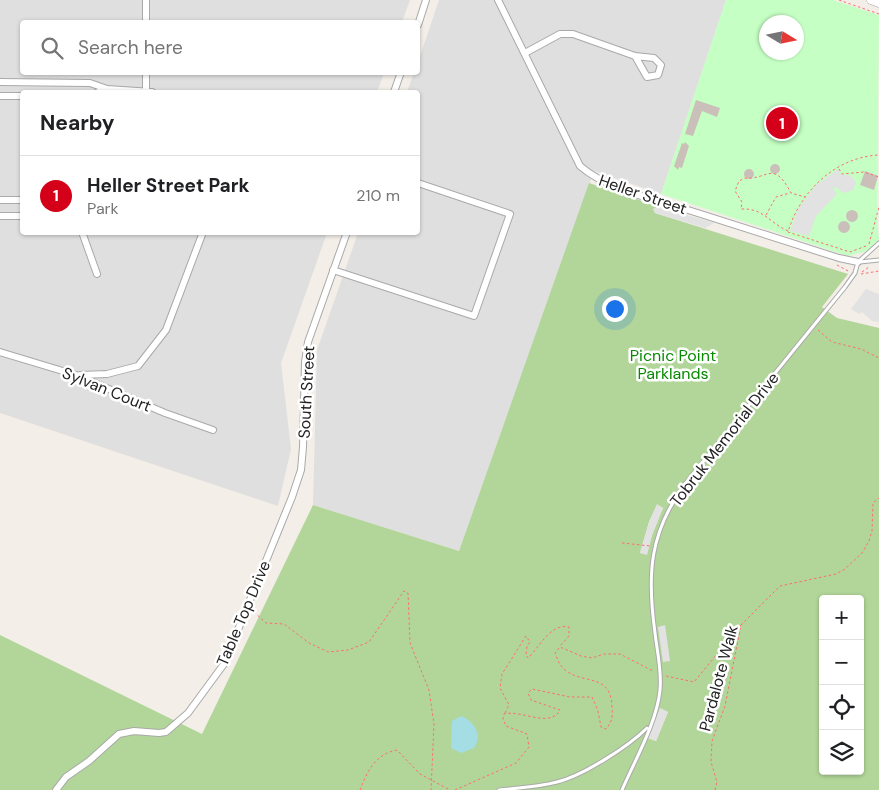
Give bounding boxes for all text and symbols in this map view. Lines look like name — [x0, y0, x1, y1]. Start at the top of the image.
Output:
north arrow — [759, 15, 804, 60]
search box — [20, 20, 420, 75]
icon: search — [38, 34, 66, 62]
text: Search here — [78, 35, 183, 60]
pin: 1 — [766, 104, 798, 142]
text: Nearby — [40, 109, 114, 137]
street label: Heller Street — [596, 170, 690, 219]
text: Heller Street Park — [87, 173, 250, 198]
text: 1 — [53, 185, 59, 206]
text: 210 m — [356, 185, 400, 206]
text: Park — [87, 198, 119, 219]
your location — [602, 296, 628, 322]
street label: South Street — [294, 345, 319, 439]
park label: Picnic Point Parklands — [630, 345, 716, 384]
street label: Sylvan Court — [59, 362, 154, 417]
street label: Tobruk Memorial Drive — [665, 368, 783, 511]
street label: Table Top Drive — [212, 557, 275, 669]
map controls — [819, 595, 864, 775]
button: + — [819, 595, 864, 640]
street label: Pardalote Walk — [694, 623, 743, 734]
button: − — [819, 640, 864, 685]
button: locate — [819, 685, 864, 730]
button: layers — [819, 730, 864, 775]

